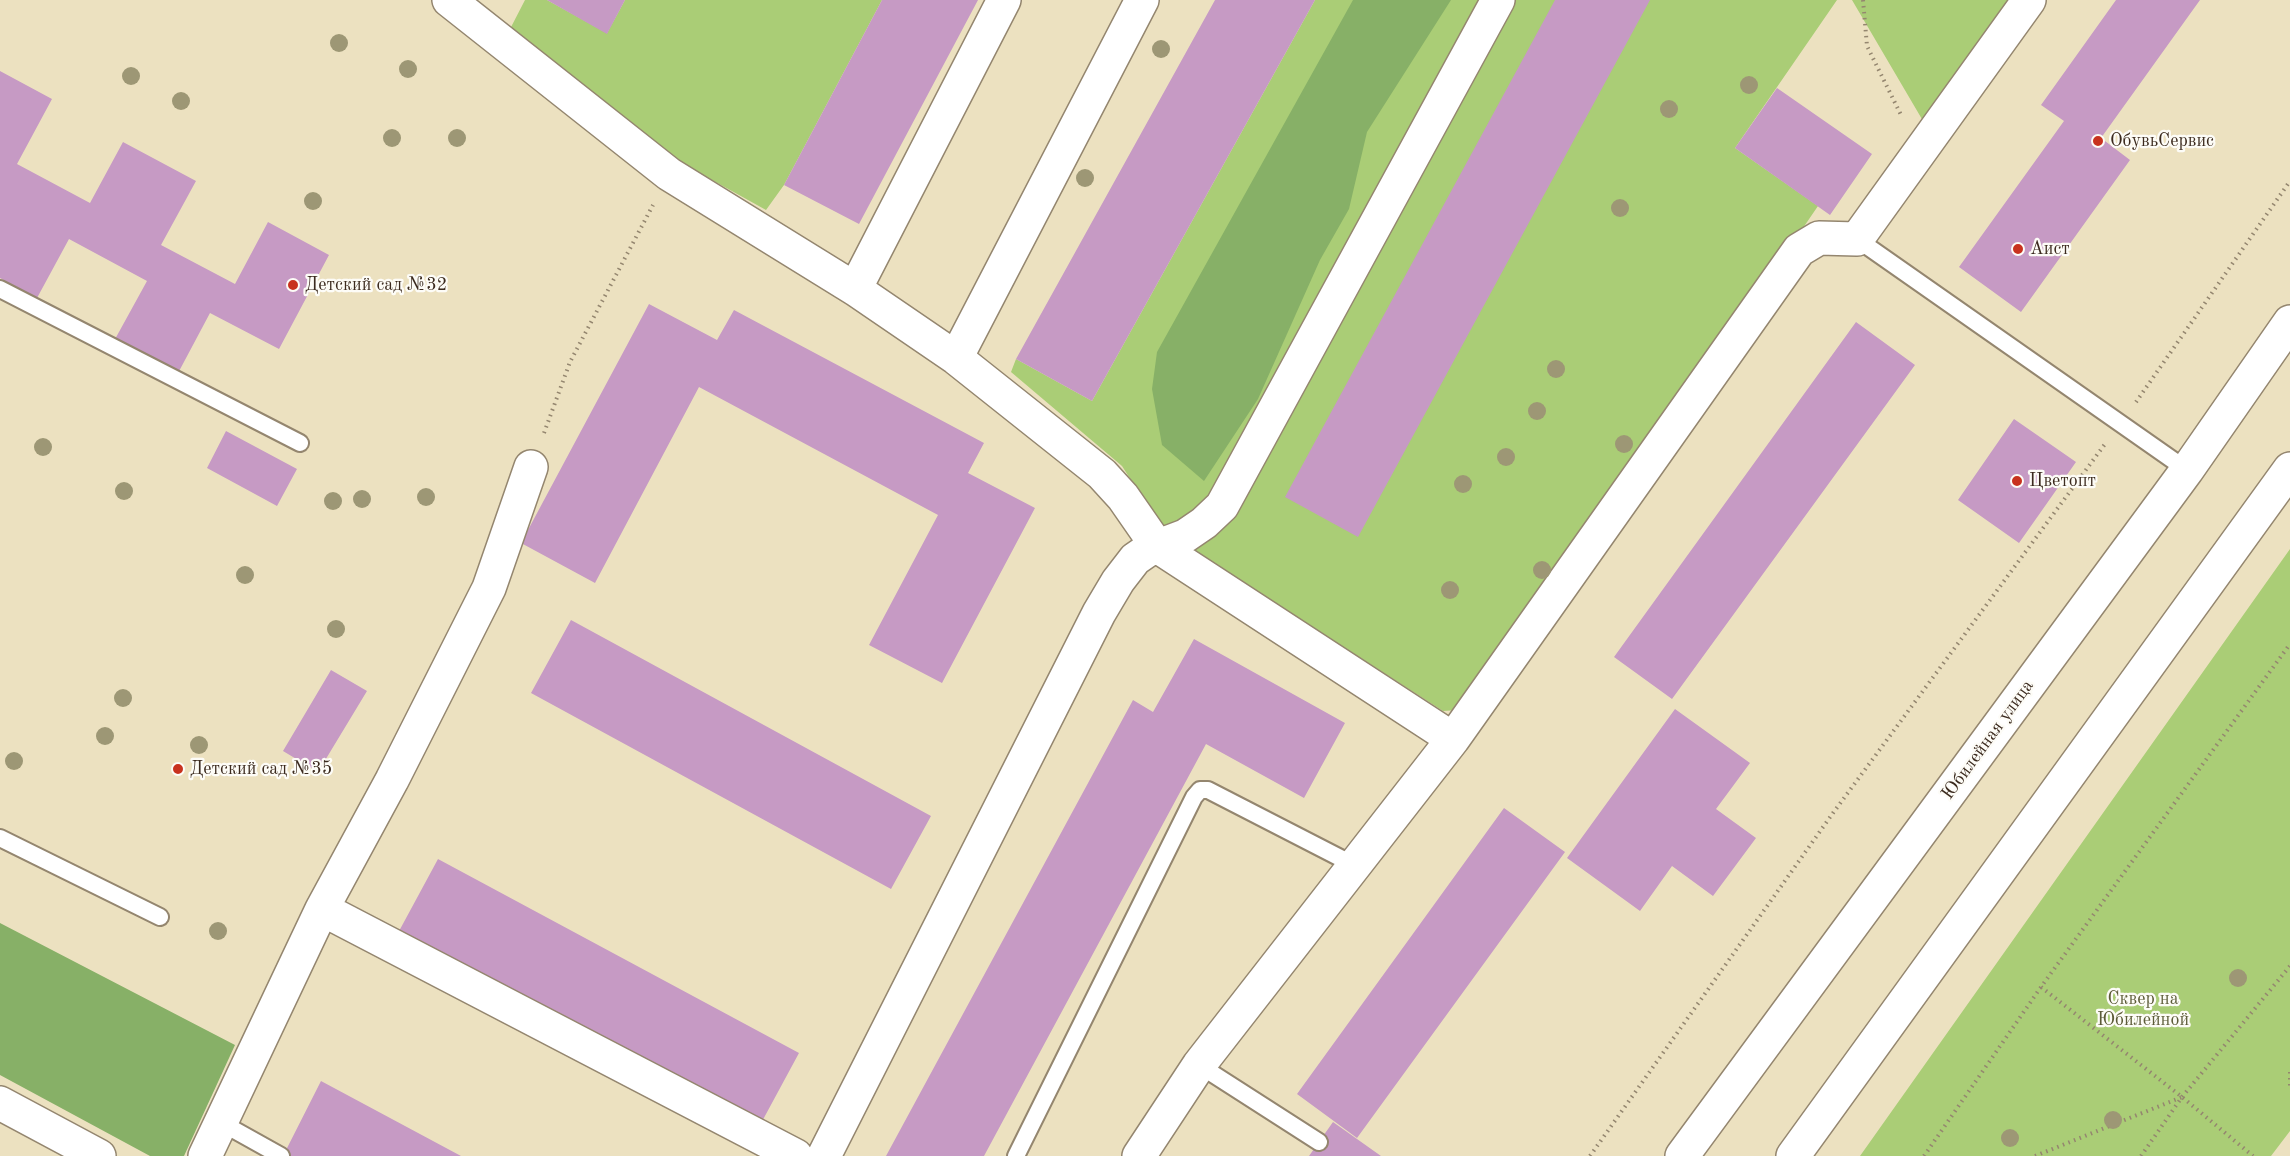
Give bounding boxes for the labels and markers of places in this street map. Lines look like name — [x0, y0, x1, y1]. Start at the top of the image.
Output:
place label: ОбувьСервис — [2110, 130, 2214, 152]
marker: ОбувьСервис — [2091, 134, 2105, 148]
place label: Аист — [2030, 238, 2070, 260]
marker: Аист — [2011, 242, 2025, 256]
place label: Детский сад №32 — [305, 274, 447, 296]
marker: Детский сад №32 — [286, 278, 300, 292]
place label: Цветопт — [2029, 470, 2096, 492]
marker: Цветопт — [2010, 474, 2024, 488]
place label: Детский сад №35 — [190, 758, 332, 780]
marker: Детский сад №35 — [171, 762, 185, 776]

